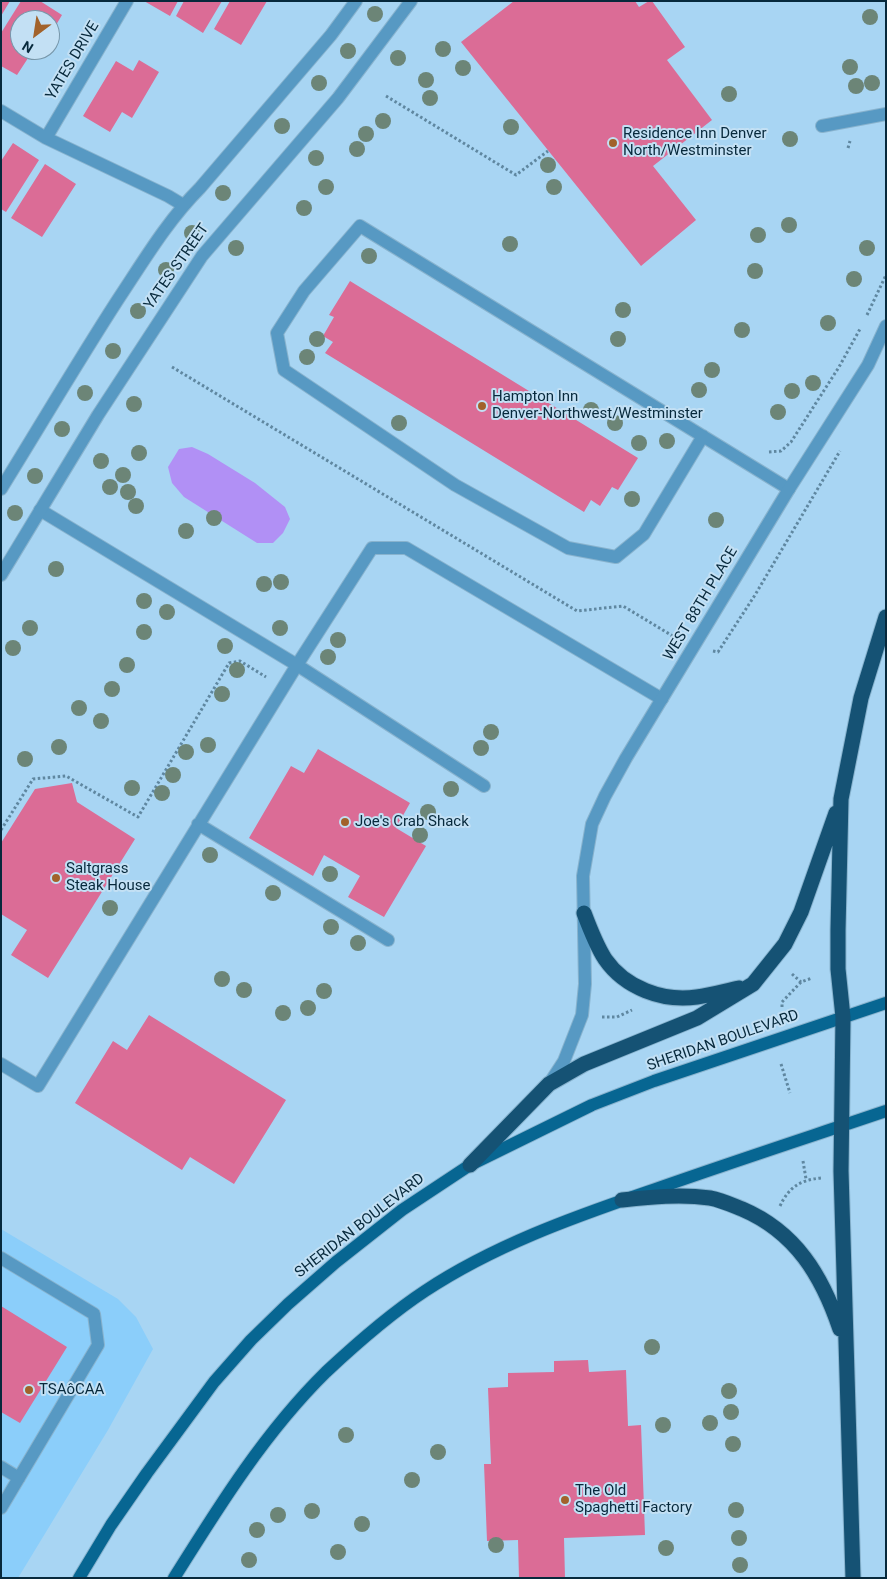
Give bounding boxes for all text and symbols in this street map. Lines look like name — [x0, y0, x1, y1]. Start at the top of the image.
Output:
north arrow — [10, 10, 60, 60]
street label: YATES DRIVE — [42, 18, 104, 104]
text: N — [19, 38, 36, 56]
place label: Residence Inn Denver North/Westminster — [623, 125, 766, 160]
marker: Residence Inn Denver North/Westminster — [607, 137, 619, 149]
street label: YATES STREET — [141, 221, 213, 313]
place label: Hampton Inn Denver-Northwest/Westminster — [492, 388, 703, 423]
marker: Hampton Inn Denver-Northwest/Westminster — [476, 400, 488, 412]
street label: WEST 88TH PLACE — [660, 544, 742, 664]
place label: Joe's Crab Shack — [355, 813, 469, 831]
marker: Joe's Crab Shack — [339, 816, 351, 828]
place label: Saltgrass Steak House — [66, 860, 150, 895]
marker: Saltgrass Steak House — [50, 872, 62, 884]
street label: SHERIDAN BOULEVARD — [645, 1007, 801, 1075]
street label: SHERIDAN BOULEVARD — [292, 1170, 428, 1282]
place label: TSAôCAA — [39, 1381, 104, 1399]
marker: TSAôCAA — [23, 1384, 35, 1396]
place label: The Old Spaghetti Factory — [575, 1482, 692, 1517]
marker: The Old Spaghetti Factory — [559, 1494, 571, 1506]

